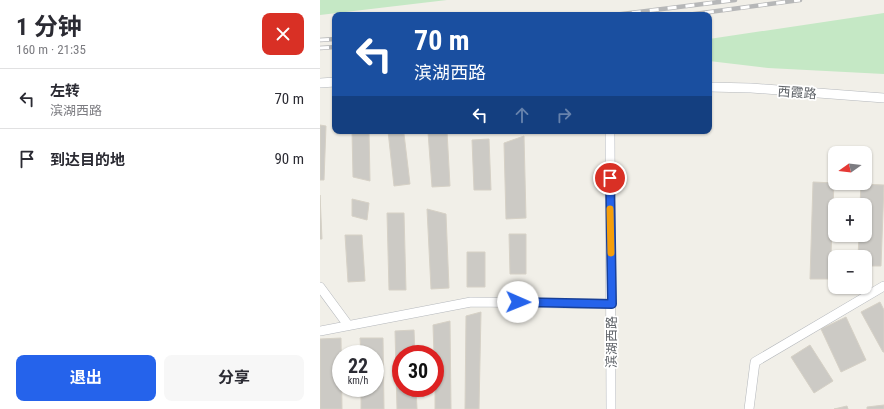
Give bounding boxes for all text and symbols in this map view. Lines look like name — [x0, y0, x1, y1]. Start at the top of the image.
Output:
text: 1 分钟 — [16, 13, 82, 41]
button: close — [262, 13, 304, 55]
text: 70 m — [414, 24, 470, 57]
icon: left — [348, 28, 400, 80]
text: 160 m · 21:35 — [16, 42, 86, 57]
text: 滨湖西路 — [414, 62, 486, 83]
text: 左转 — [50, 82, 80, 100]
street label: 西霞路 — [777, 84, 817, 101]
icon: left — [16, 88, 38, 110]
text: 70 m — [274, 90, 304, 108]
text: 滨湖西路 — [50, 103, 102, 118]
icon: left — [469, 104, 491, 126]
icon: ahead — [511, 104, 533, 126]
icon: right — [553, 104, 575, 126]
north arrow — [828, 146, 872, 190]
map controls — [828, 146, 872, 294]
icon: arrive — [16, 148, 38, 170]
text: 90 m — [274, 150, 304, 168]
text: 到达目的地 — [50, 151, 125, 169]
pin — [593, 161, 627, 195]
icon: arrive — [599, 167, 621, 189]
button: + — [828, 198, 872, 242]
button: − — [828, 250, 872, 294]
position arrow — [497, 281, 539, 323]
street label: 滨湖西路 — [604, 316, 619, 368]
speed limit sign: 30 — [392, 345, 444, 397]
text: 22 — [348, 354, 368, 378]
button: 退出 — [16, 355, 156, 401]
button: 分享 — [164, 355, 304, 401]
text: km/h — [348, 375, 368, 386]

